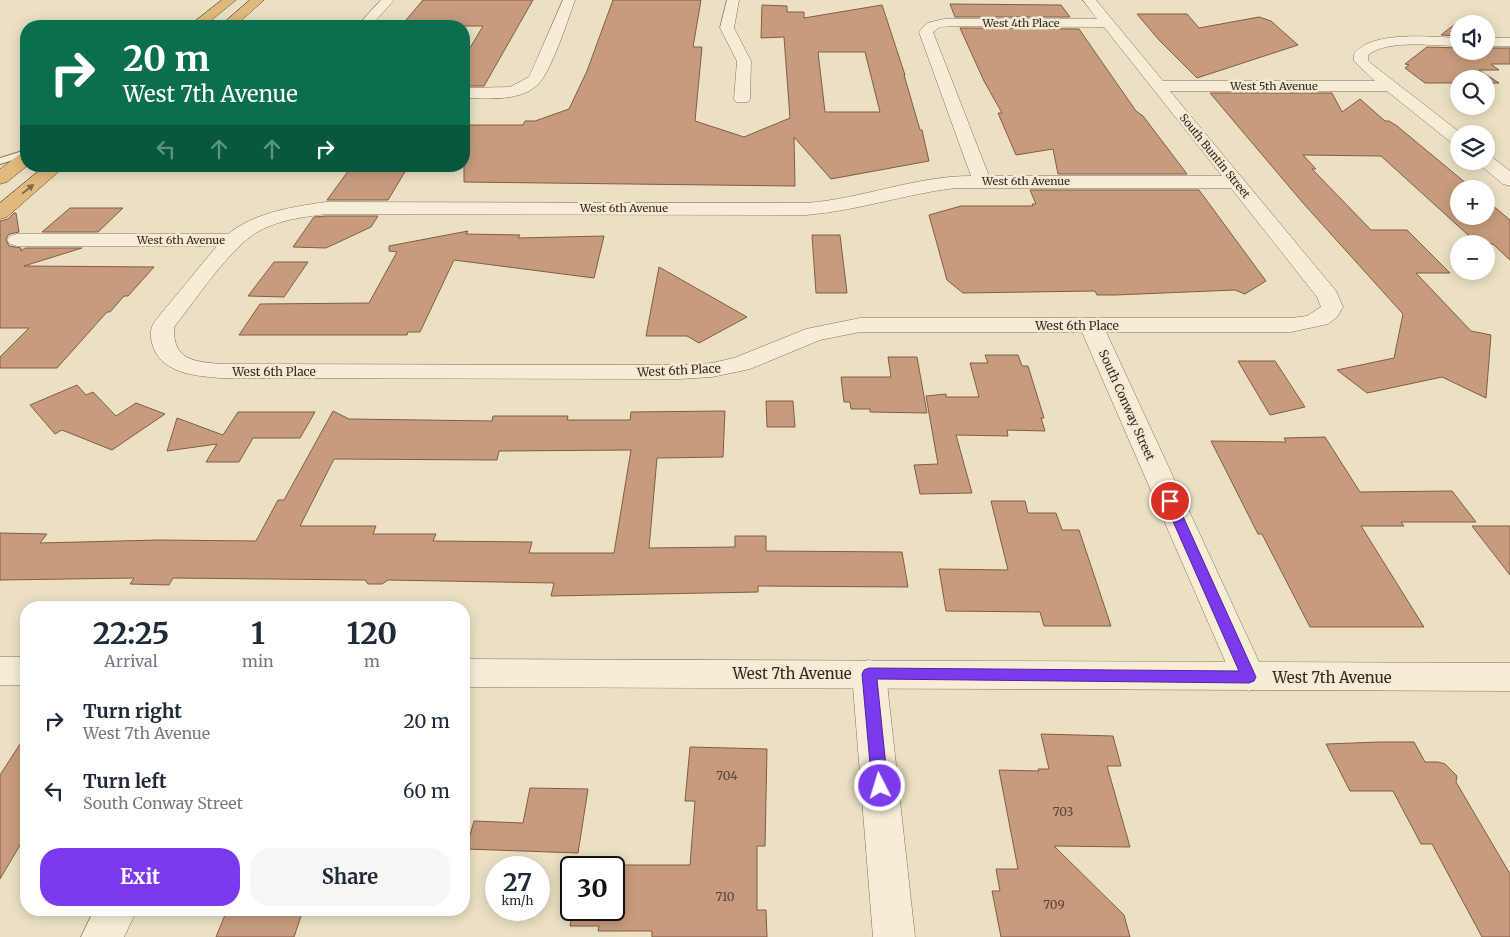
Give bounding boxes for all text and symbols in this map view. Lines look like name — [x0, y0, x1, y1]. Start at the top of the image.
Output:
map controls — [1450, 15, 1495, 280]
button: sound — [1450, 15, 1495, 60]
street label: West 4th Place — [982, 16, 1060, 30]
text: 20 m — [123, 37, 210, 81]
icon: right — [40, 40, 105, 105]
button: search — [1450, 70, 1495, 115]
street label: West 5th Avenue — [1229, 79, 1318, 93]
text: West 7th Avenue — [123, 80, 298, 108]
street label: South Buntin Street — [1177, 111, 1254, 202]
button: layers — [1450, 125, 1495, 170]
icon: left — [152, 135, 180, 163]
icon: ahead — [205, 135, 233, 163]
icon: ahead — [258, 135, 286, 163]
icon: right — [311, 135, 339, 163]
street label: West 6th Avenue — [981, 174, 1070, 188]
button: + — [1450, 180, 1495, 225]
one-way arrow — [21, 184, 34, 195]
street label: West 6th Avenue — [579, 201, 668, 215]
street label: West 6th Avenue — [136, 233, 225, 247]
button: − — [1450, 235, 1495, 280]
street label: West 6th Place — [1034, 318, 1119, 333]
street label: South Conway Street — [1096, 347, 1158, 463]
street label: West 6th Place — [636, 360, 721, 380]
street label: West 6th Place — [231, 364, 316, 379]
pin — [1149, 480, 1191, 522]
icon: arrive — [1156, 487, 1184, 515]
text: 22:25 — [93, 614, 169, 652]
text: 1 — [251, 614, 265, 652]
text: 120 — [346, 614, 397, 652]
text: Arrival — [104, 651, 158, 671]
text: min — [242, 651, 274, 671]
text: m — [364, 651, 380, 671]
street label: West 7th Avenue — [731, 664, 852, 683]
street label: West 7th Avenue — [1271, 668, 1392, 687]
text: Turn right — [83, 699, 182, 723]
icon: right — [40, 707, 68, 735]
text: 20 m — [403, 709, 450, 733]
text: West 7th Avenue — [83, 723, 210, 743]
position arrow — [853, 759, 905, 811]
house number: 704 — [716, 768, 738, 783]
text: Turn left — [83, 769, 167, 793]
icon: left — [40, 777, 68, 805]
text: 60 m — [403, 779, 450, 803]
text: South Conway Street — [83, 793, 243, 813]
house number: 703 — [1053, 804, 1073, 819]
button: Exit — [40, 848, 240, 906]
button: Share — [250, 848, 450, 906]
speed limit sign: 30 — [560, 856, 625, 921]
text: 27 — [503, 866, 532, 898]
house number: 710 — [715, 889, 735, 904]
text: km/h — [502, 893, 533, 908]
house number: 709 — [1043, 897, 1065, 912]

